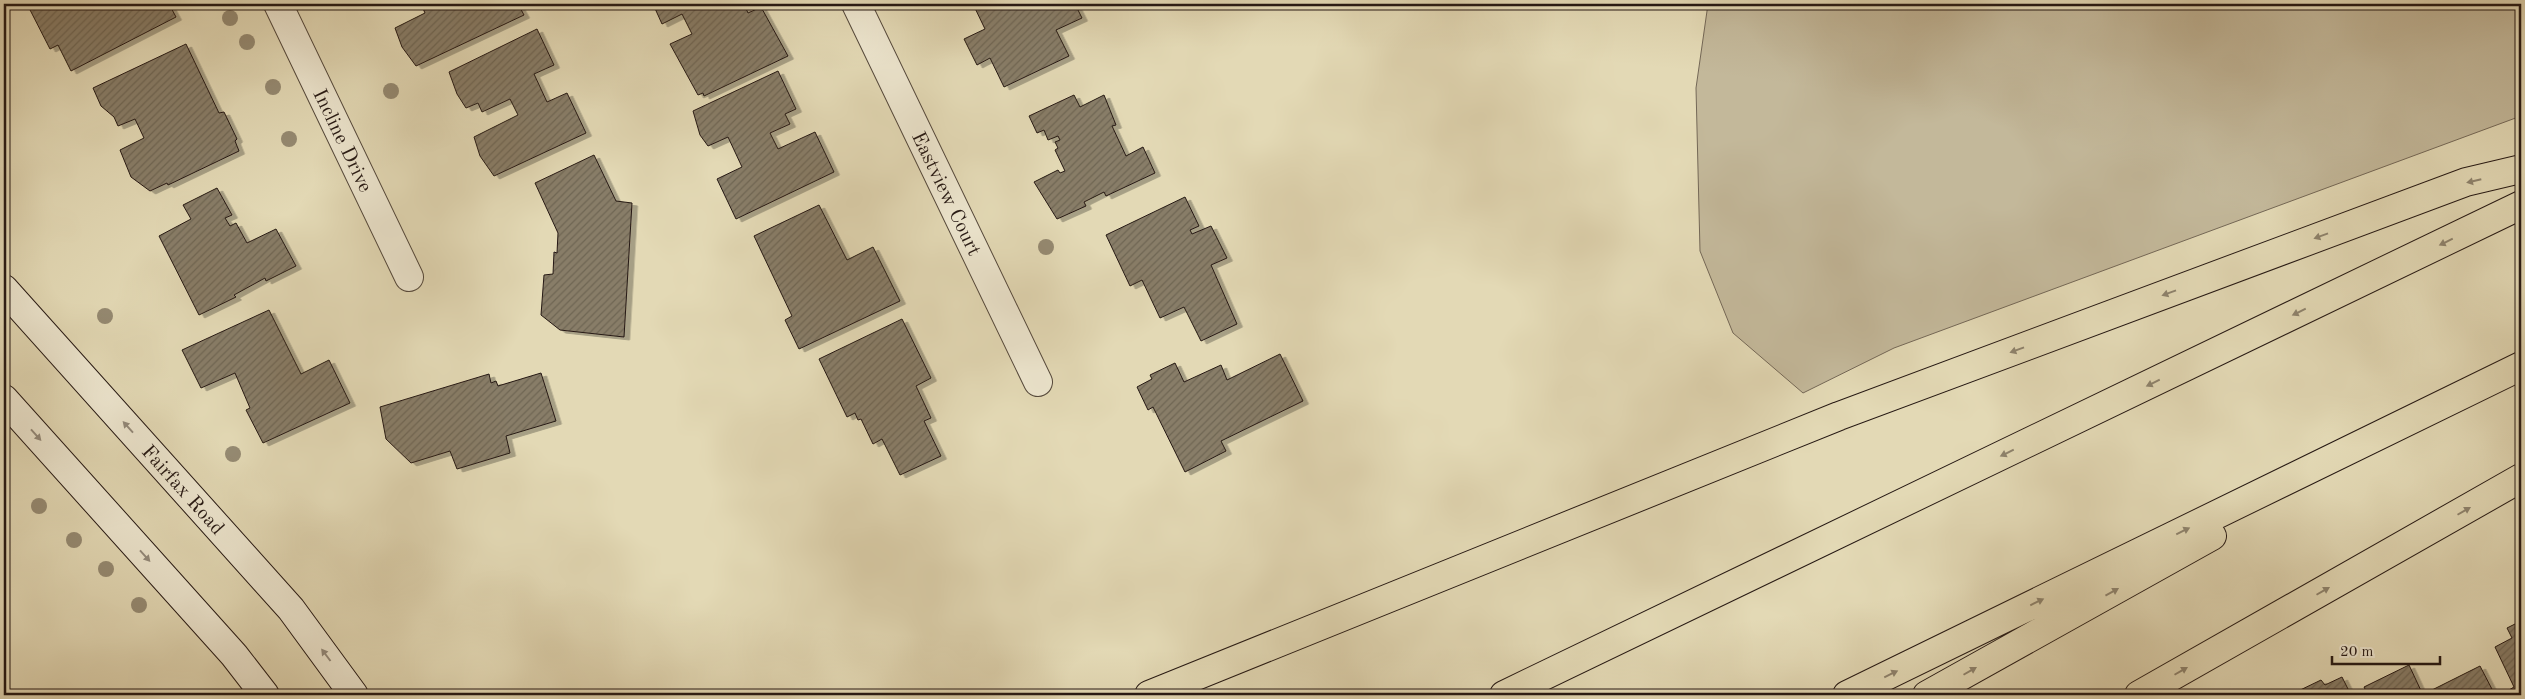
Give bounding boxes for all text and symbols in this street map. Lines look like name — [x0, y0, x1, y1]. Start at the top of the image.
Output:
street label: Incline Drive — [308, 86, 375, 196]
street label: Eastview Court — [907, 129, 984, 259]
one-way arrow — [2466, 177, 2481, 185]
one-way arrow — [2313, 232, 2328, 240]
one-way arrow — [2439, 238, 2453, 246]
one-way arrow — [2161, 289, 2176, 297]
one-way arrow — [2292, 308, 2307, 316]
one-way arrow — [2009, 347, 2024, 354]
one-way arrow — [2146, 379, 2160, 387]
one-way arrow — [122, 422, 134, 434]
one-way arrow — [30, 428, 42, 440]
street label: Fairfax Road — [137, 442, 227, 539]
one-way arrow — [1999, 449, 2014, 457]
one-way arrow — [2457, 506, 2471, 515]
one-way arrow — [2176, 527, 2190, 535]
one-way arrow — [139, 549, 151, 561]
one-way arrow — [2315, 587, 2330, 595]
one-way arrow — [2104, 588, 2119, 596]
one-way arrow — [2030, 598, 2044, 606]
scale bar — [2332, 634, 2440, 666]
text: 20 m — [2340, 645, 2374, 660]
one-way arrow — [321, 649, 332, 662]
one-way arrow — [1962, 667, 1977, 675]
one-way arrow — [2174, 667, 2189, 675]
one-way arrow — [1884, 670, 1898, 678]

